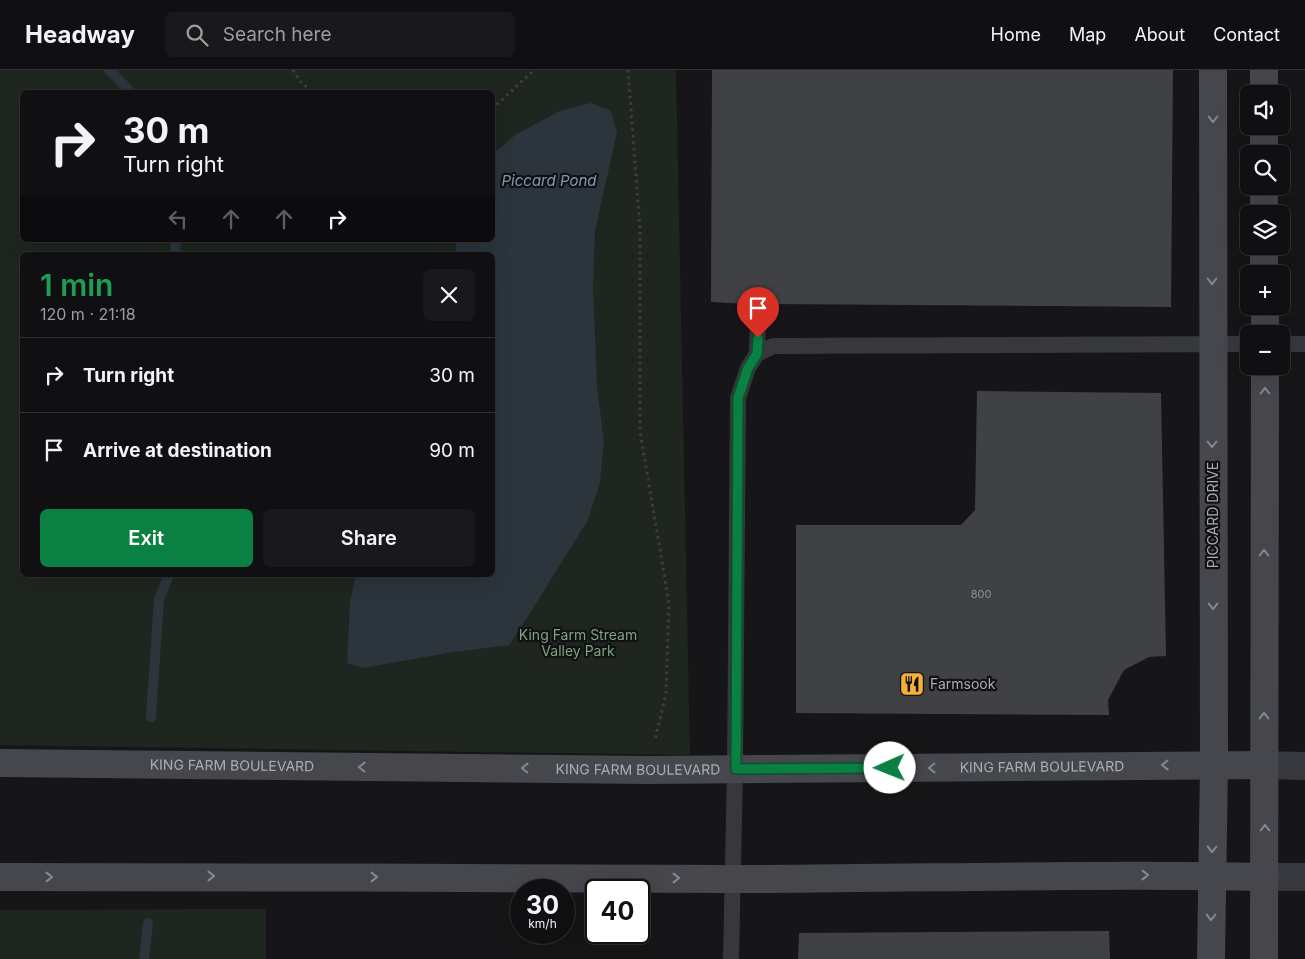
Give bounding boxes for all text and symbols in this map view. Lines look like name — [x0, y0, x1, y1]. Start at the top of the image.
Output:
search box — [165, 12, 515, 57]
text: Headway — [25, 20, 135, 49]
icon: search — [183, 21, 211, 49]
text: Search here — [223, 23, 331, 46]
text: Home — [991, 24, 1041, 45]
text: Map — [1069, 24, 1106, 45]
text: About — [1134, 24, 1185, 45]
text: Contact — [1213, 24, 1280, 45]
map controls — [1240, 85, 1290, 375]
button: sound — [1240, 85, 1290, 135]
text: 30 m — [123, 109, 209, 151]
icon: right — [40, 110, 105, 175]
one-way arrow — [1208, 115, 1218, 123]
button: search — [1240, 145, 1290, 195]
text: Turn right — [123, 151, 224, 177]
water label: Piccard Pond — [502, 171, 597, 190]
icon: left — [164, 205, 192, 233]
icon: ahead — [217, 205, 245, 233]
icon: ahead — [270, 205, 298, 233]
icon: right — [323, 205, 351, 233]
button: layers — [1240, 205, 1290, 255]
button: + — [1240, 265, 1290, 315]
text: 1 min — [40, 267, 113, 303]
button: close — [423, 269, 475, 321]
one-way arrow — [1207, 278, 1217, 285]
pin — [737, 287, 779, 338]
icon: arrive — [744, 294, 772, 322]
text: 120 m · 21:18 — [40, 304, 136, 324]
button: − — [1240, 325, 1290, 375]
icon: right — [40, 361, 68, 389]
text: Turn right — [83, 364, 174, 387]
text: 30 m — [429, 364, 475, 387]
one-way arrow — [1260, 387, 1270, 394]
icon: arrive — [40, 436, 68, 464]
text: Arrive at destination — [83, 439, 272, 462]
text: 90 m — [429, 439, 475, 462]
one-way arrow — [1207, 440, 1217, 448]
street label: PICCARD DRIVE — [1204, 462, 1221, 568]
button: Exit — [40, 509, 253, 567]
button: Share — [263, 509, 475, 567]
one-way arrow — [1259, 549, 1269, 557]
house number: 800 — [971, 587, 991, 601]
one-way arrow — [1208, 602, 1218, 610]
park label: King Farm Stream Valley Park — [519, 626, 637, 659]
restaurant icon: Farmsook — [899, 671, 925, 697]
place label: Farmsook — [930, 675, 996, 692]
one-way arrow — [1259, 712, 1269, 720]
position arrow — [863, 741, 915, 793]
street label: KING FARM BOULEVARD — [150, 756, 314, 774]
street label: KING FARM BOULEVARD — [960, 757, 1124, 775]
street label: KING FARM BOULEVARD — [556, 760, 720, 778]
one-way arrow — [1161, 760, 1168, 770]
one-way arrow — [358, 762, 366, 772]
one-way arrow — [928, 762, 936, 773]
one-way arrow — [521, 763, 528, 773]
one-way arrow — [1260, 824, 1270, 832]
one-way arrow — [1207, 845, 1217, 853]
one-way arrow — [1142, 870, 1150, 881]
one-way arrow — [208, 871, 215, 881]
one-way arrow — [45, 872, 53, 882]
one-way arrow — [370, 872, 378, 882]
one-way arrow — [672, 873, 680, 883]
speed limit sign: 40 — [585, 879, 650, 944]
text: 30 — [526, 890, 559, 920]
one-way arrow — [1206, 914, 1216, 922]
text: km/h — [528, 916, 557, 931]

